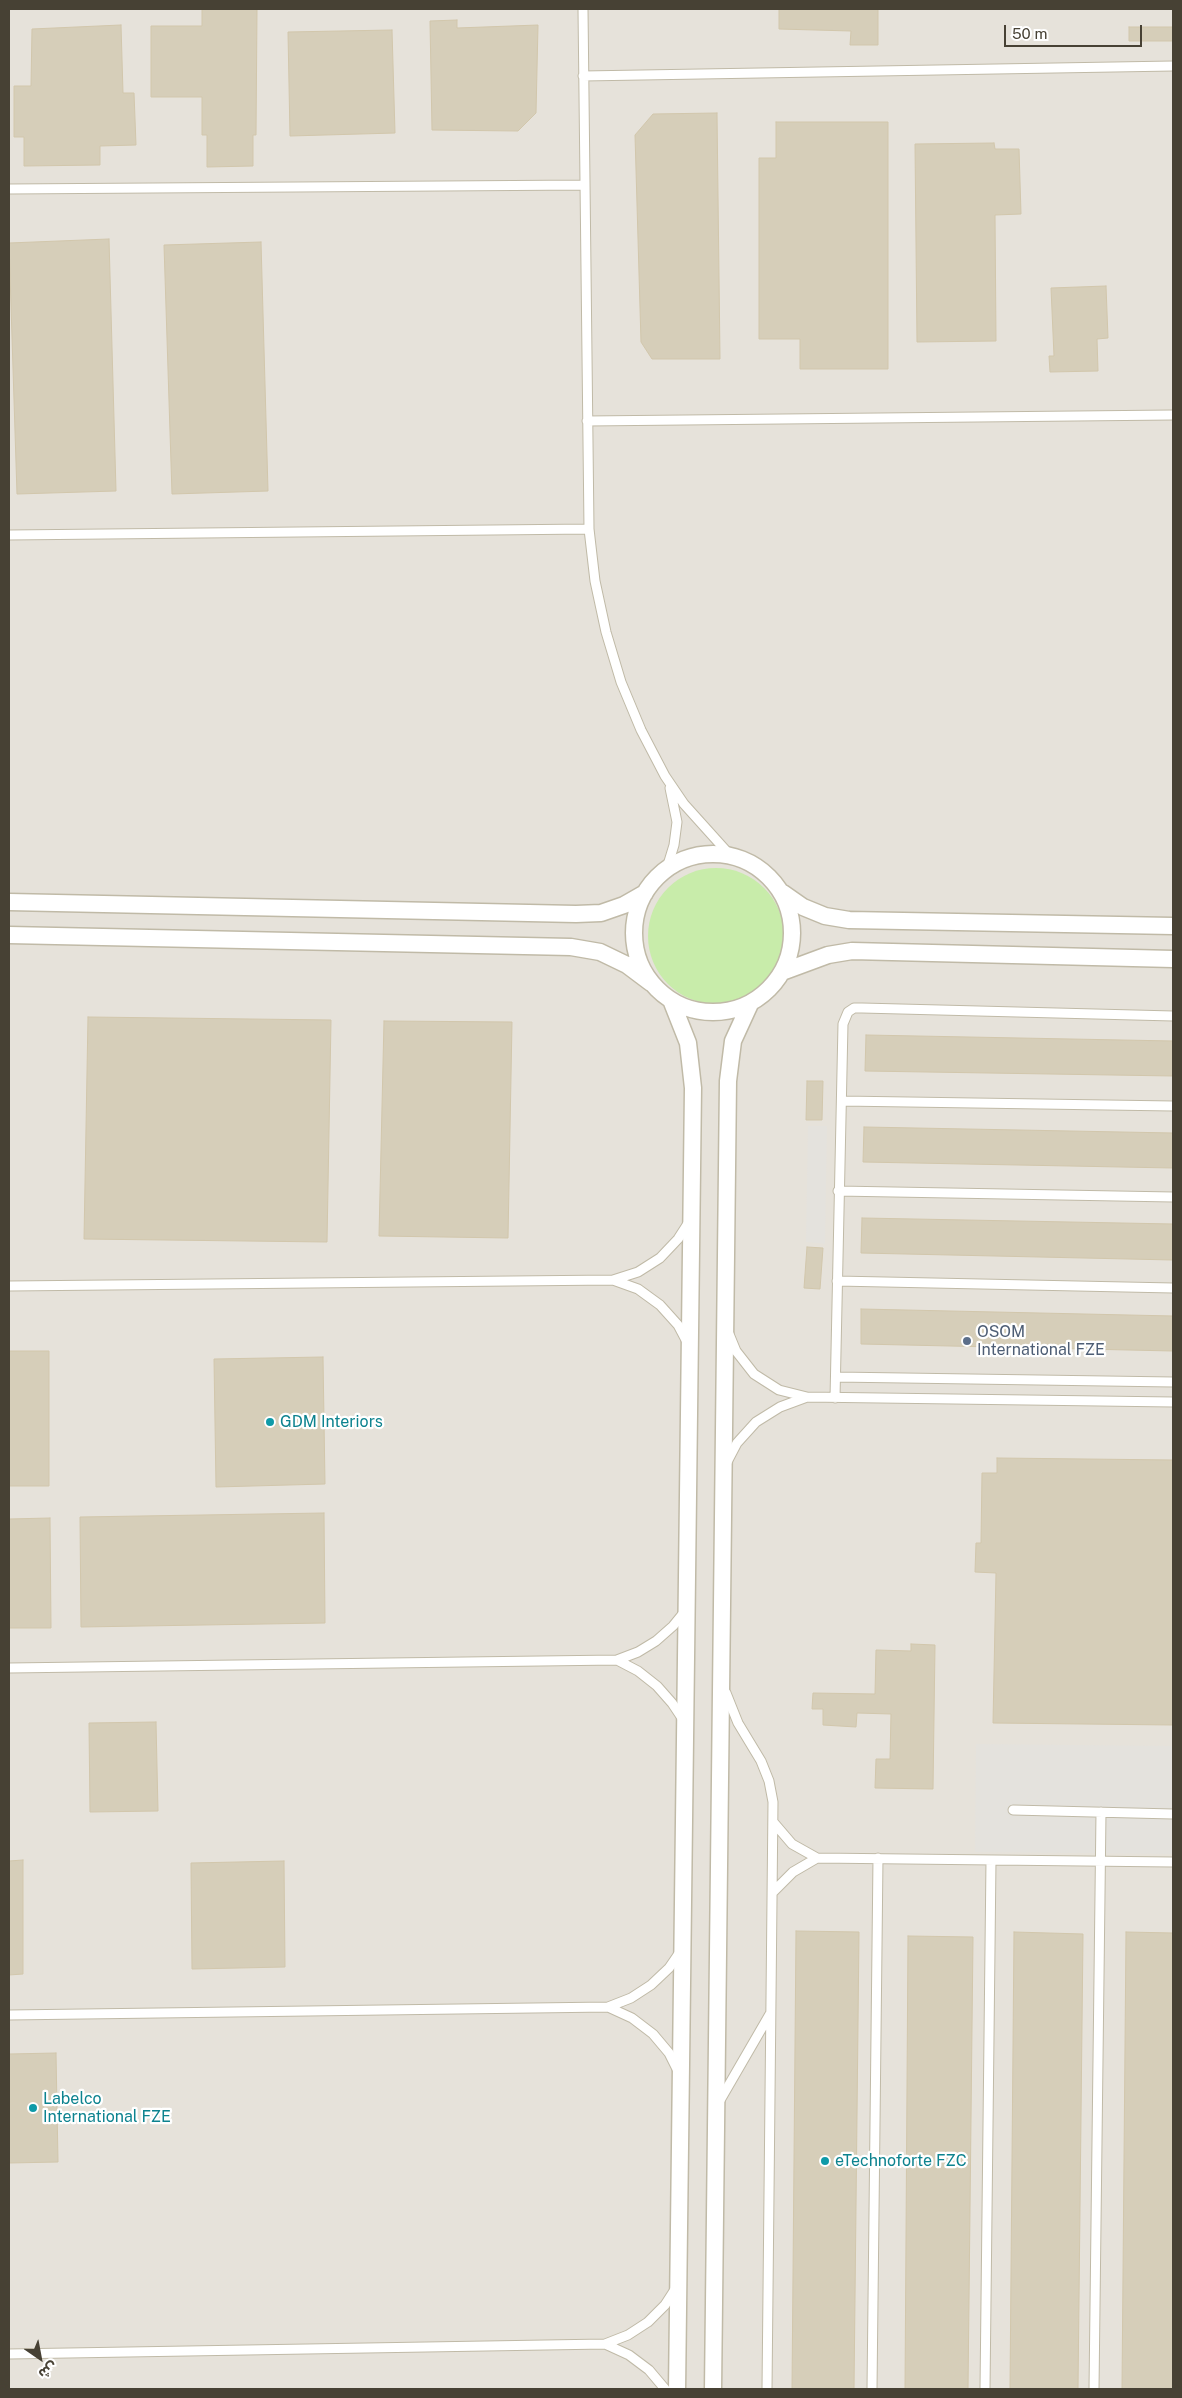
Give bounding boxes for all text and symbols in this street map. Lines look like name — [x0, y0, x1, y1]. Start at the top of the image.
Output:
scale bar — [1007, 15, 1144, 47]
text: 50 m — [1012, 25, 1047, 42]
place label: OSOM International FZE — [977, 1322, 1105, 1360]
marker: OSOM International FZE — [961, 1335, 973, 1347]
place label: GDM Interiors — [280, 1412, 383, 1432]
marker: GDM Interiors — [264, 1416, 276, 1428]
place label: Labelco International FZE — [43, 2089, 171, 2127]
marker: Labelco International FZE — [27, 2102, 39, 2114]
place label: eTechnoforte FZC — [835, 2151, 967, 2171]
marker: eTechnoforte FZC — [819, 2155, 831, 2167]
north arrow — [15, 2333, 65, 2383]
text: ش — [36, 2359, 61, 2383]

